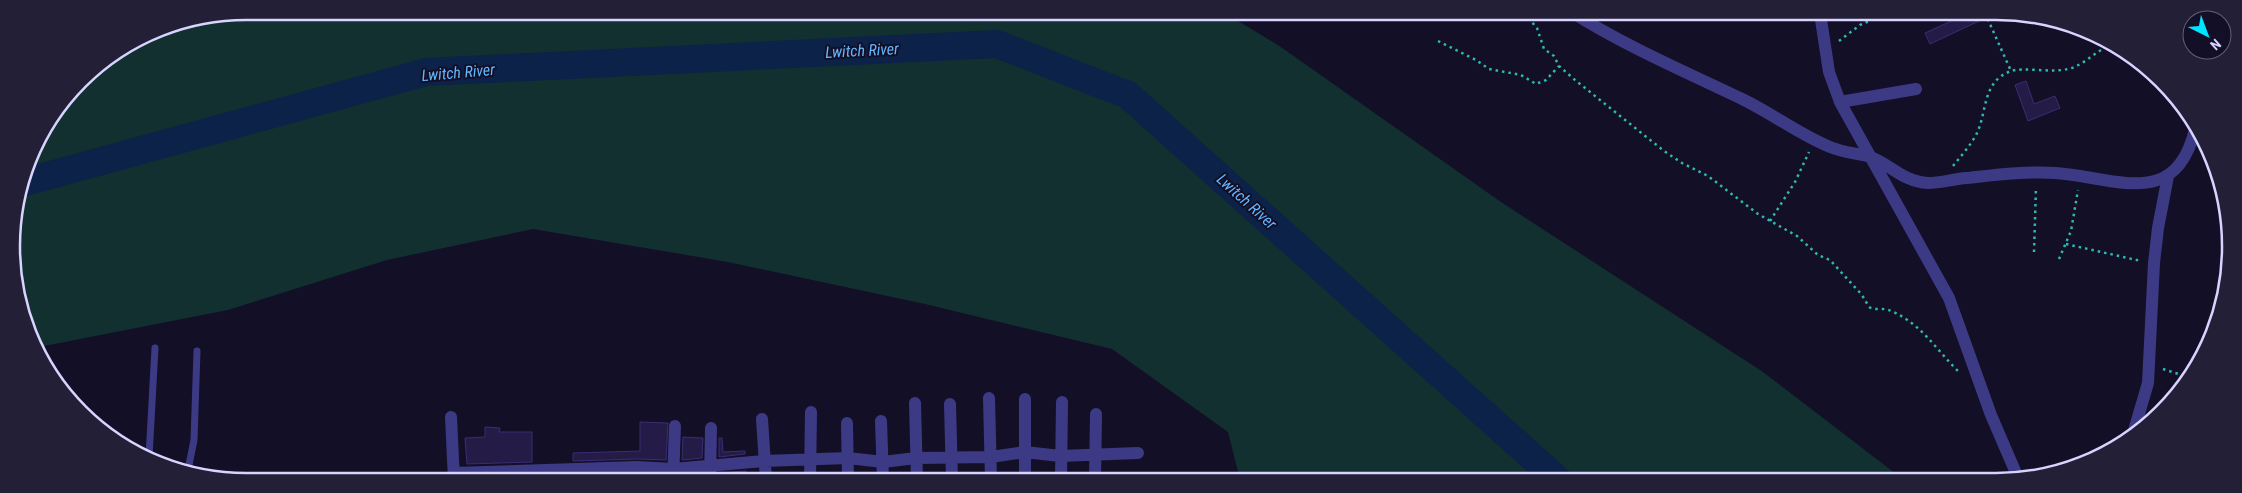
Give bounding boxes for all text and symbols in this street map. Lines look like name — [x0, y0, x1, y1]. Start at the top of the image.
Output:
north arrow — [2182, 10, 2232, 60]
text: N — [2207, 36, 2224, 53]
water label: Lwitch River — [825, 39, 901, 62]
water label: Lwitch River — [421, 60, 497, 85]
water label: Lwitch River — [1213, 170, 1281, 234]

